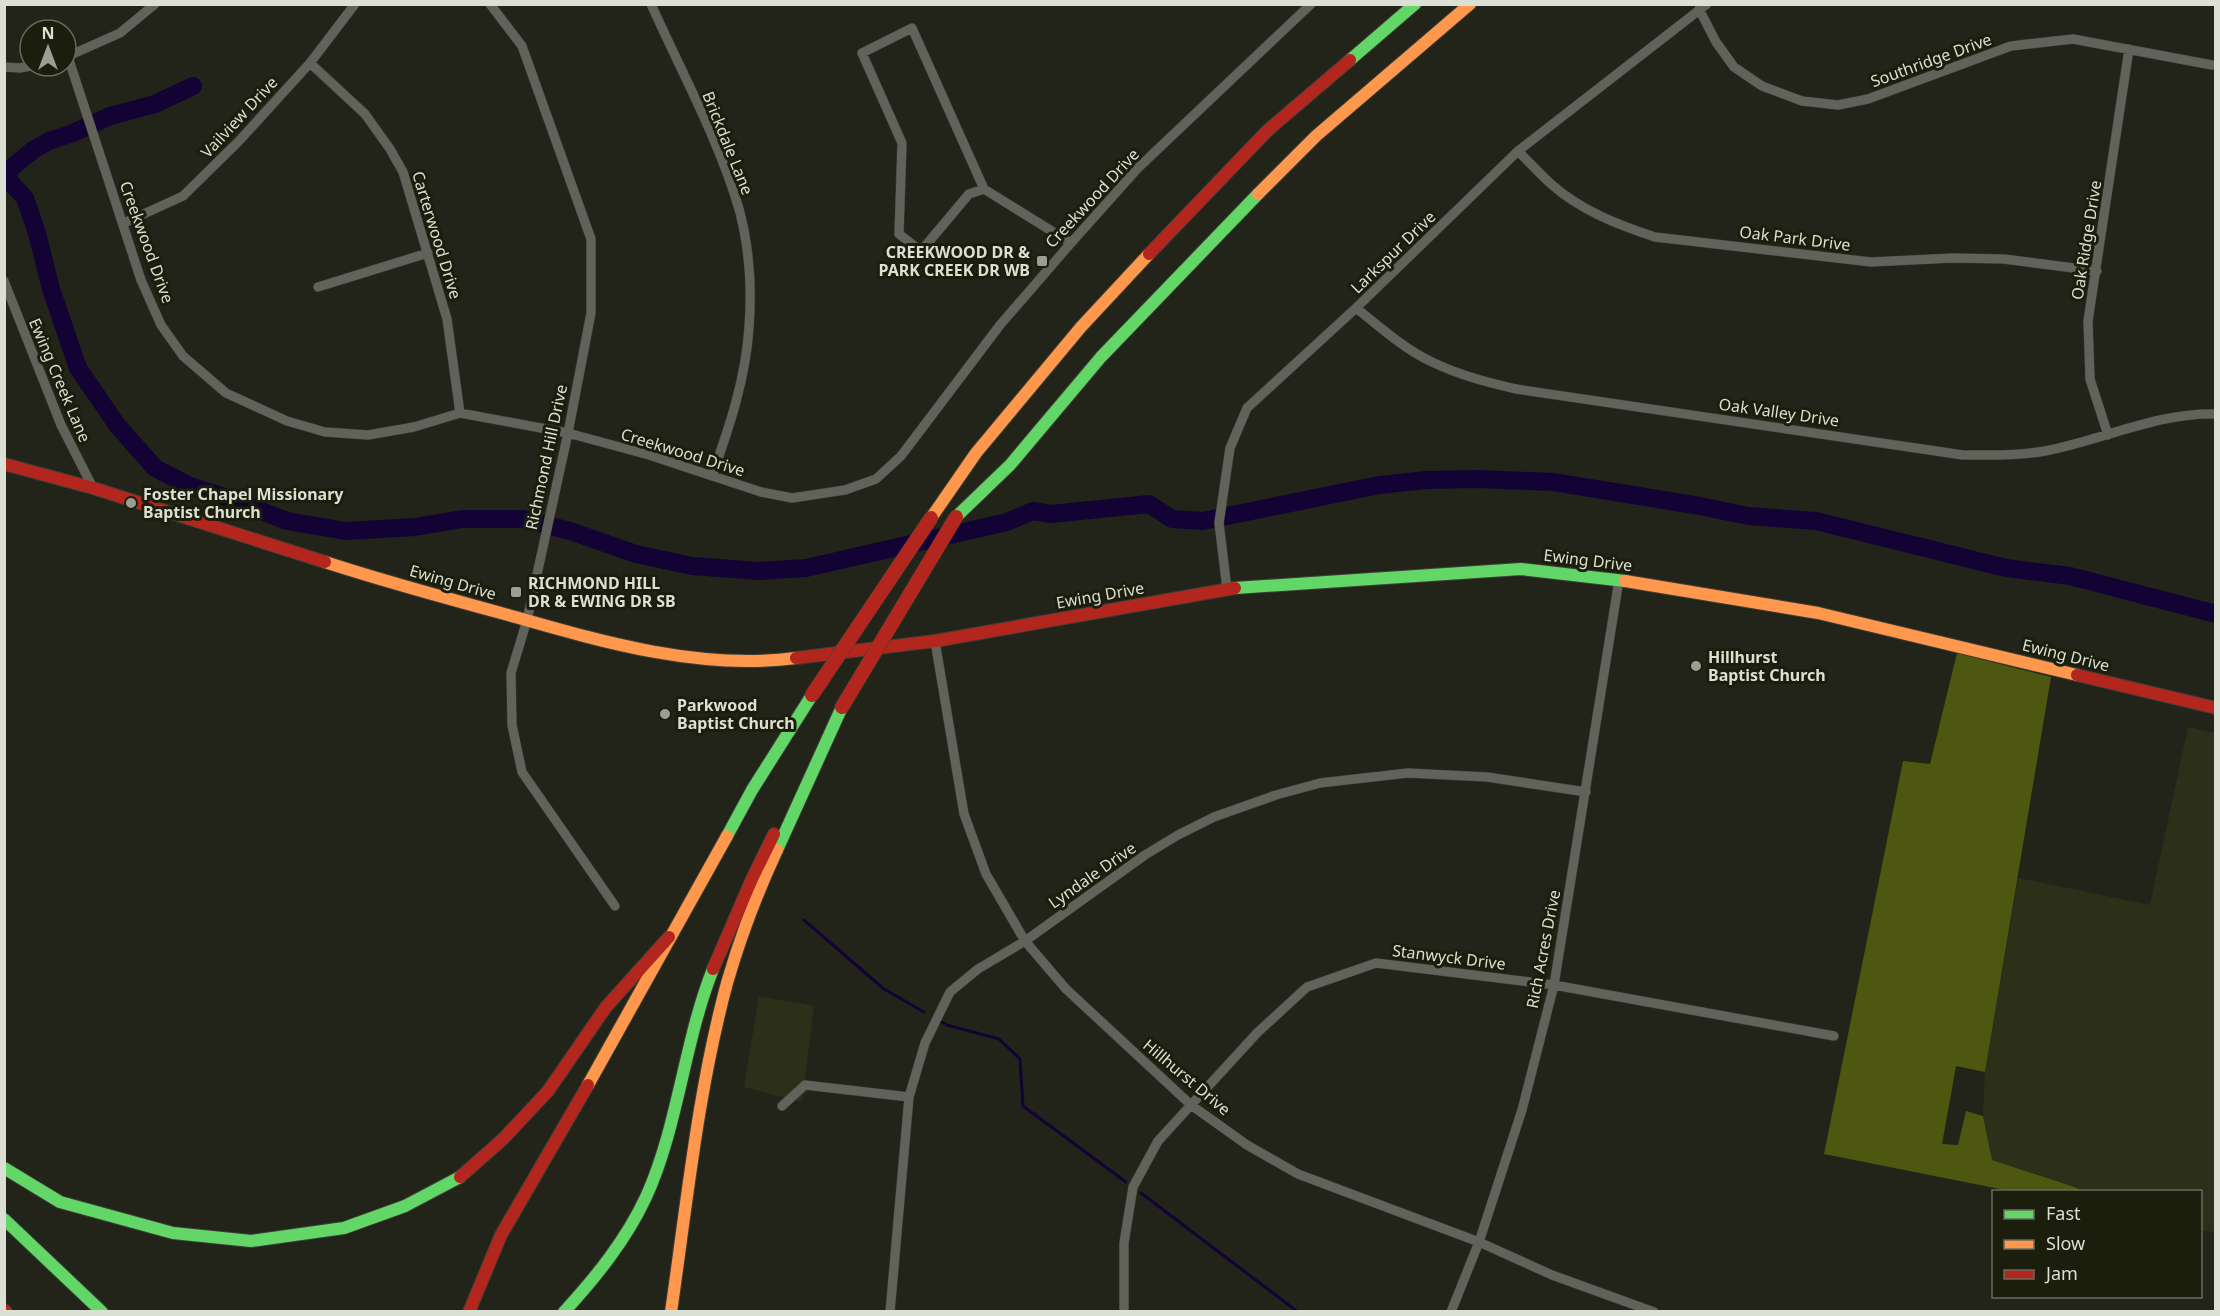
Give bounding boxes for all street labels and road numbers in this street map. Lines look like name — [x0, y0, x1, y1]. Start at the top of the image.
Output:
street label: Southridge Drive — [1867, 28, 1995, 92]
street label: Vailview Drive — [196, 72, 282, 162]
street label: Brickdale Lane — [697, 88, 759, 198]
street label: Creekwood Drive — [1040, 144, 1144, 252]
street label: Carterwood Drive — [407, 168, 467, 302]
street label: Creekwood Drive — [115, 178, 179, 306]
street label: Oak Ridge Drive — [2066, 179, 2106, 301]
street label: Larkspur Drive — [1346, 206, 1440, 298]
street label: Oak Park Drive — [1738, 220, 1852, 256]
street label: Ewing Creek Lane — [24, 315, 96, 445]
street label: Richmond Hill Drive — [520, 382, 572, 532]
street label: Oak Valley Drive — [1717, 393, 1841, 431]
street label: Creekwood Drive — [618, 423, 748, 481]
street label: Ewing Drive — [1542, 544, 1634, 576]
street label: Ewing Drive — [407, 559, 499, 605]
street label: Ewing Drive — [1054, 576, 1146, 614]
street label: Ewing Drive — [2020, 634, 2112, 676]
street label: Lyndale Drive — [1044, 837, 1140, 913]
street label: Rich Acres Drive — [1521, 888, 1565, 1010]
street label: Stanwyck Drive — [1391, 939, 1507, 975]
street label: Hillhurst Drive — [1139, 1034, 1235, 1120]

